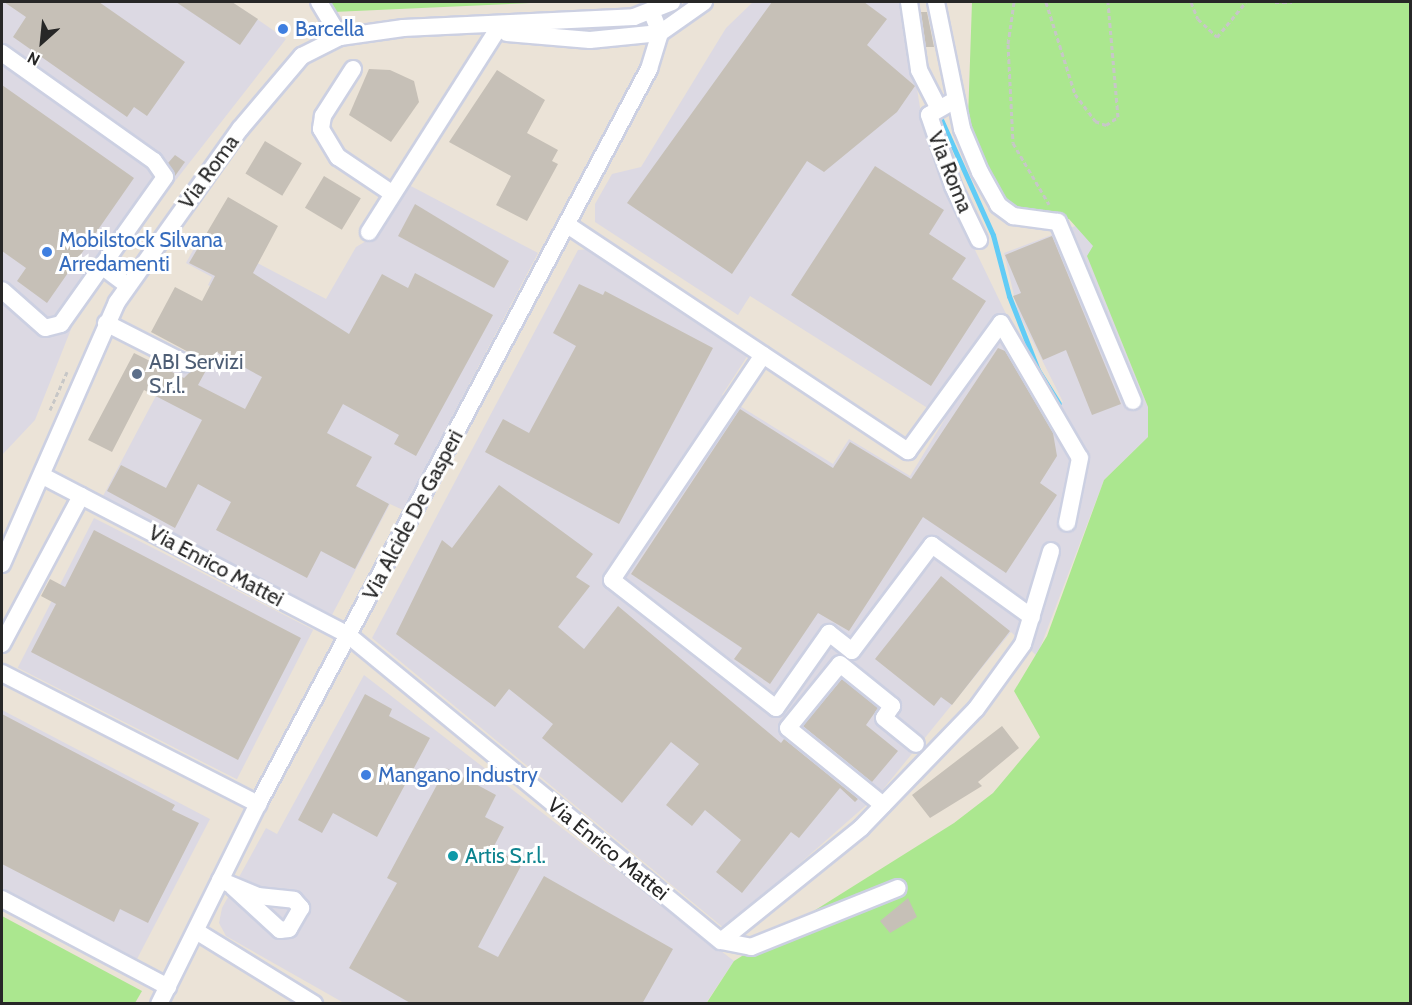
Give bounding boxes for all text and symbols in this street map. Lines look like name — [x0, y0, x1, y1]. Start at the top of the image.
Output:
north arrow — [12, 12, 72, 72]
place label: Barcella — [295, 16, 364, 42]
marker: Barcella — [276, 22, 290, 36]
text: N — [24, 47, 43, 70]
street label: Via Roma — [922, 128, 978, 216]
street label: Via Roma — [174, 130, 244, 214]
place label: Mobilstock Silvana Arredamenti — [59, 227, 223, 277]
marker: Mobilstock Silvana Arredamenti — [40, 245, 54, 259]
place label: ABI Servizi S.r.l. — [149, 349, 243, 399]
marker: ABI Servizi S.r.l. — [130, 367, 144, 381]
street label: Via Alcide De Gasperi — [358, 426, 468, 604]
street label: Via Enrico Mattei — [144, 520, 288, 612]
place label: Mangano Industry — [378, 762, 538, 788]
marker: Mangano Industry — [359, 768, 373, 782]
street label: Via Enrico Mattei — [542, 792, 674, 906]
place label: Artis S.r.l. — [465, 843, 546, 869]
marker: Artis S.r.l. — [446, 849, 460, 863]

